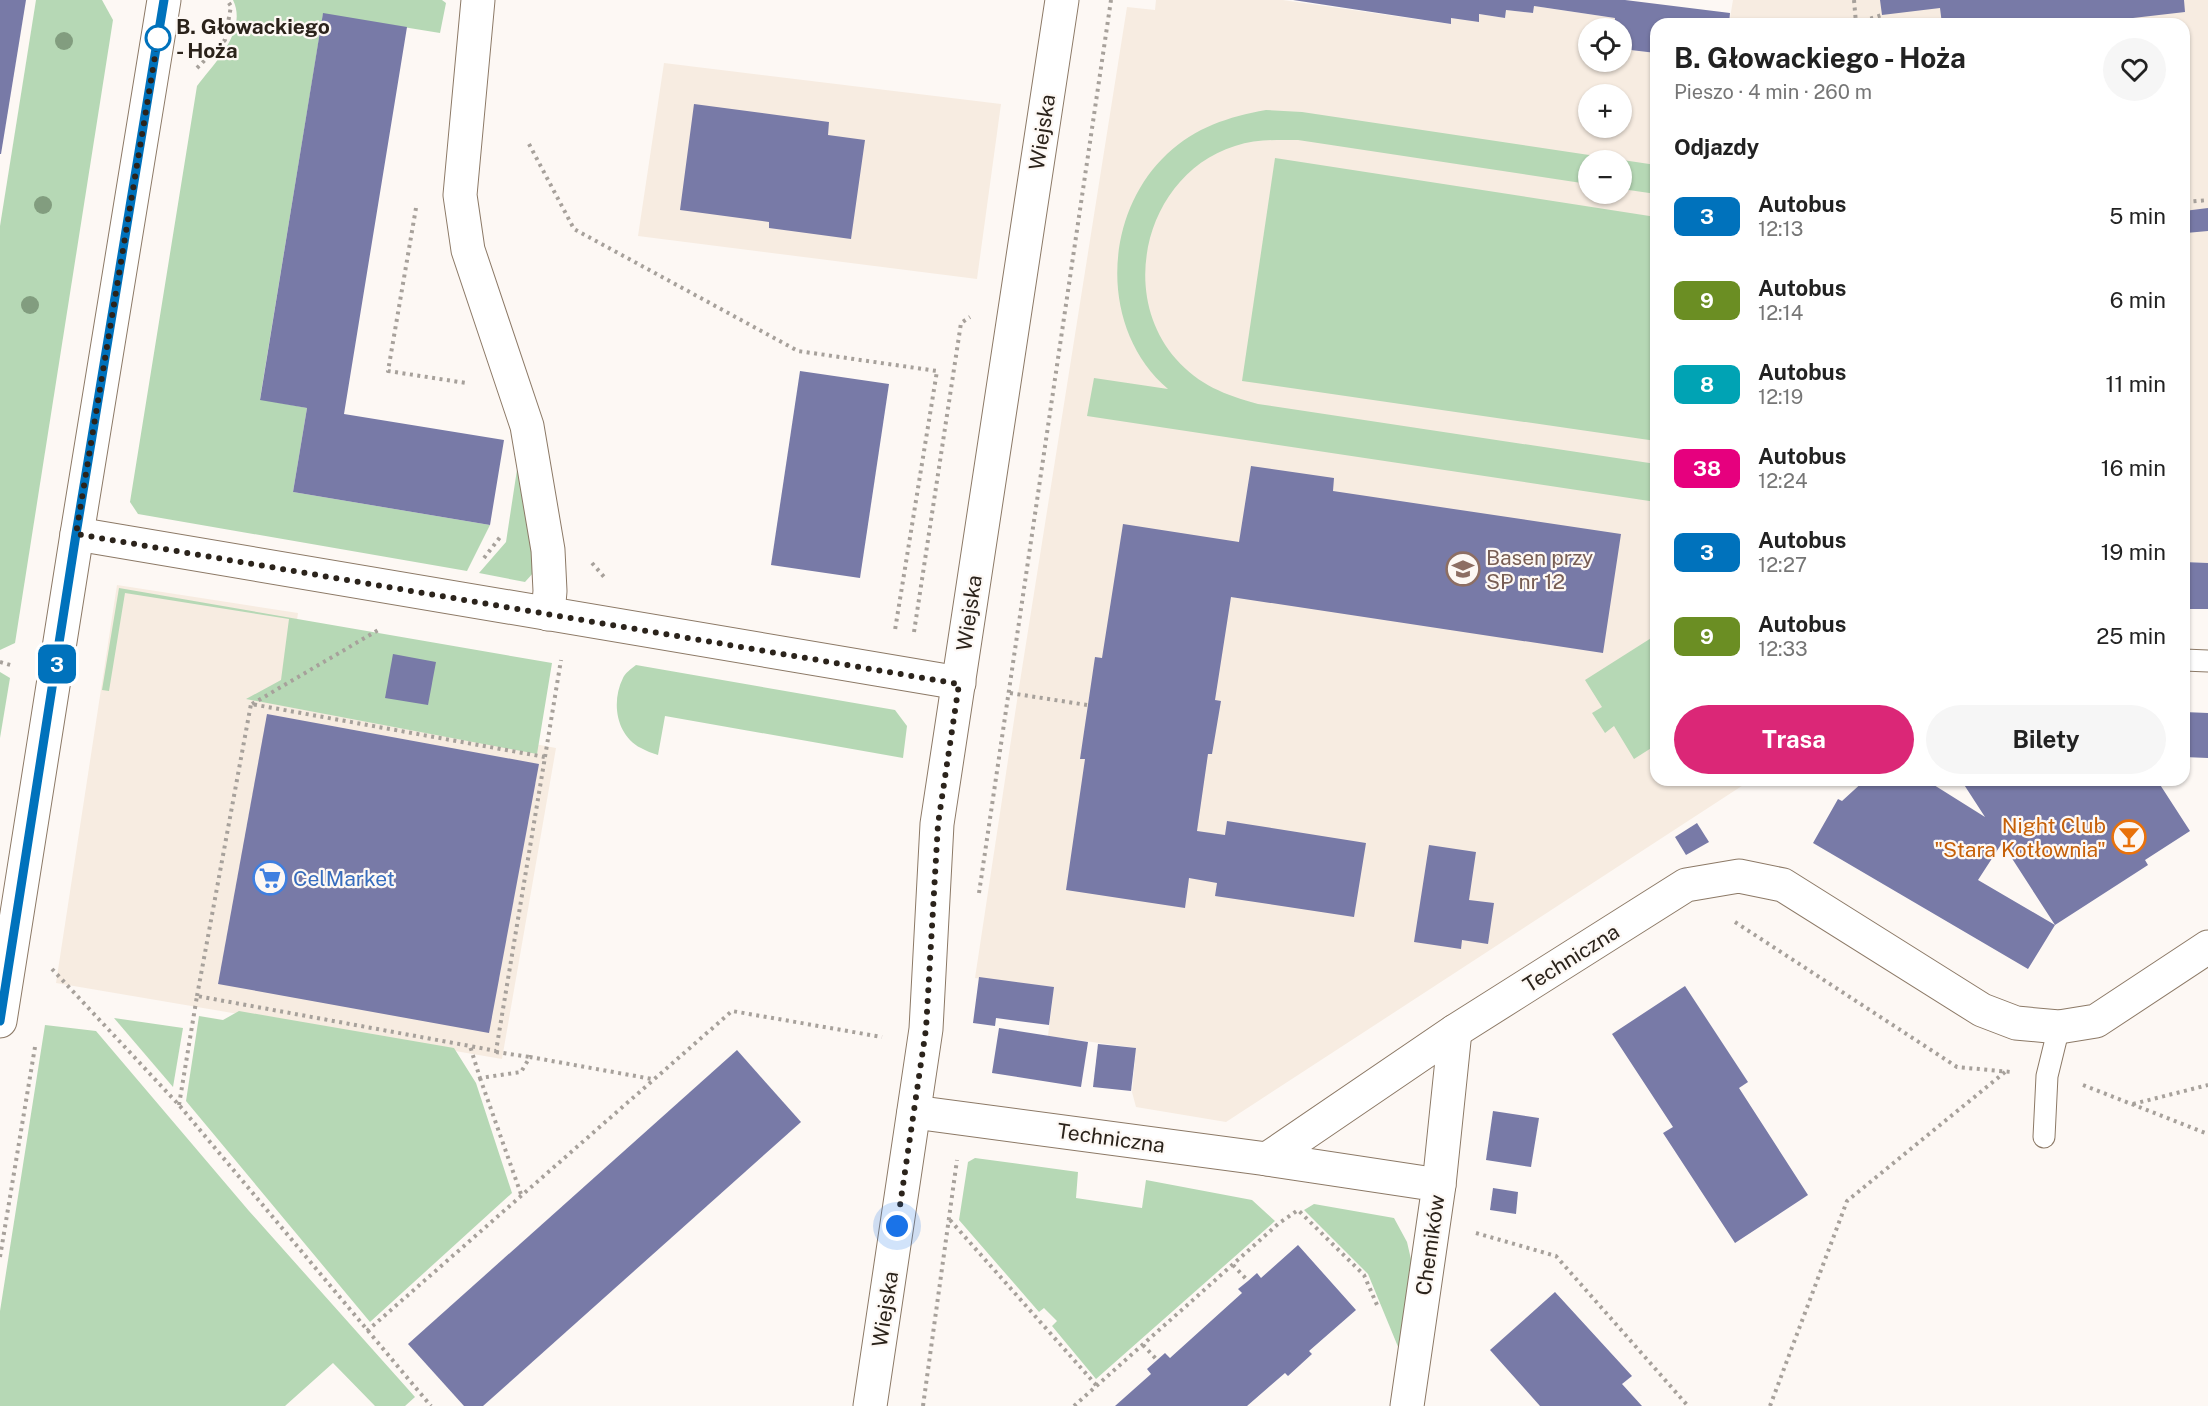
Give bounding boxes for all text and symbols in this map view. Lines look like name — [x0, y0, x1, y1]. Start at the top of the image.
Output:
place label: B. Głowackiego - Hoża — [176, 14, 330, 63]
map controls — [1578, 18, 1632, 204]
button: locate — [1578, 18, 1632, 72]
marker: B. Głowackiego - Hoża — [145, 25, 171, 51]
button: heart — [2103, 38, 2166, 101]
text: B. Głowackiego - Hoża — [1674, 41, 1966, 74]
text: Pieszo · 4 min · 260 m — [1674, 80, 1872, 104]
button: + — [1578, 84, 1632, 138]
street label: Wiejska — [1024, 92, 1060, 172]
text: Odjazdy — [1674, 134, 1759, 160]
button: − — [1578, 150, 1632, 204]
text: Autobus — [1758, 191, 1846, 217]
text: 5 min — [2109, 203, 2166, 229]
text: 3 — [1700, 204, 1714, 229]
text: 12:13 — [1758, 217, 1803, 241]
text: Autobus — [1758, 275, 1846, 301]
text: 6 min — [2110, 287, 2166, 313]
text: 9 — [1700, 288, 1714, 313]
text: 12:14 — [1758, 301, 1803, 325]
text: Autobus — [1758, 359, 1846, 385]
text: 11 min — [2105, 371, 2166, 397]
text: 8 — [1700, 372, 1714, 397]
text: 12:19 — [1758, 385, 1803, 409]
text: Autobus — [1758, 443, 1846, 469]
text: 16 min — [2101, 455, 2166, 481]
text: 38 — [1693, 456, 1721, 481]
text: 12:24 — [1758, 469, 1807, 493]
text: Autobus — [1758, 527, 1846, 553]
text: 19 min — [2101, 539, 2166, 565]
text: 3 — [1700, 540, 1714, 565]
place label: Basen przy SP nr 12 — [1486, 545, 1593, 594]
school or university icon: Basen przy SP nr 12 — [1445, 551, 1481, 587]
text: 12:27 — [1758, 553, 1807, 577]
street label: Wiejska — [951, 573, 987, 653]
text: Autobus — [1758, 611, 1846, 637]
text: 25 min — [2096, 623, 2166, 649]
text: 9 — [1700, 624, 1714, 649]
text: 12:33 — [1758, 637, 1808, 661]
line badge: 3 — [38, 644, 76, 684]
text: 3 — [50, 652, 64, 677]
button: Trasa — [1674, 705, 1914, 774]
button: Bilety — [1926, 705, 2166, 774]
place label: Night Club "Stara Kotłownia" — [1934, 813, 2106, 862]
bar icon: Night Club "Stara Kotłownia" — [2111, 819, 2147, 855]
supermarket icon: CelMarket — [252, 860, 288, 896]
place label: CelMarket — [293, 866, 395, 891]
street label: Techniczna — [1518, 919, 1624, 997]
street label: Techniczna — [1056, 1118, 1166, 1158]
street label: Chemików — [1411, 1193, 1449, 1297]
your location — [882, 1211, 912, 1241]
street label: Wiejska — [867, 1269, 903, 1349]

